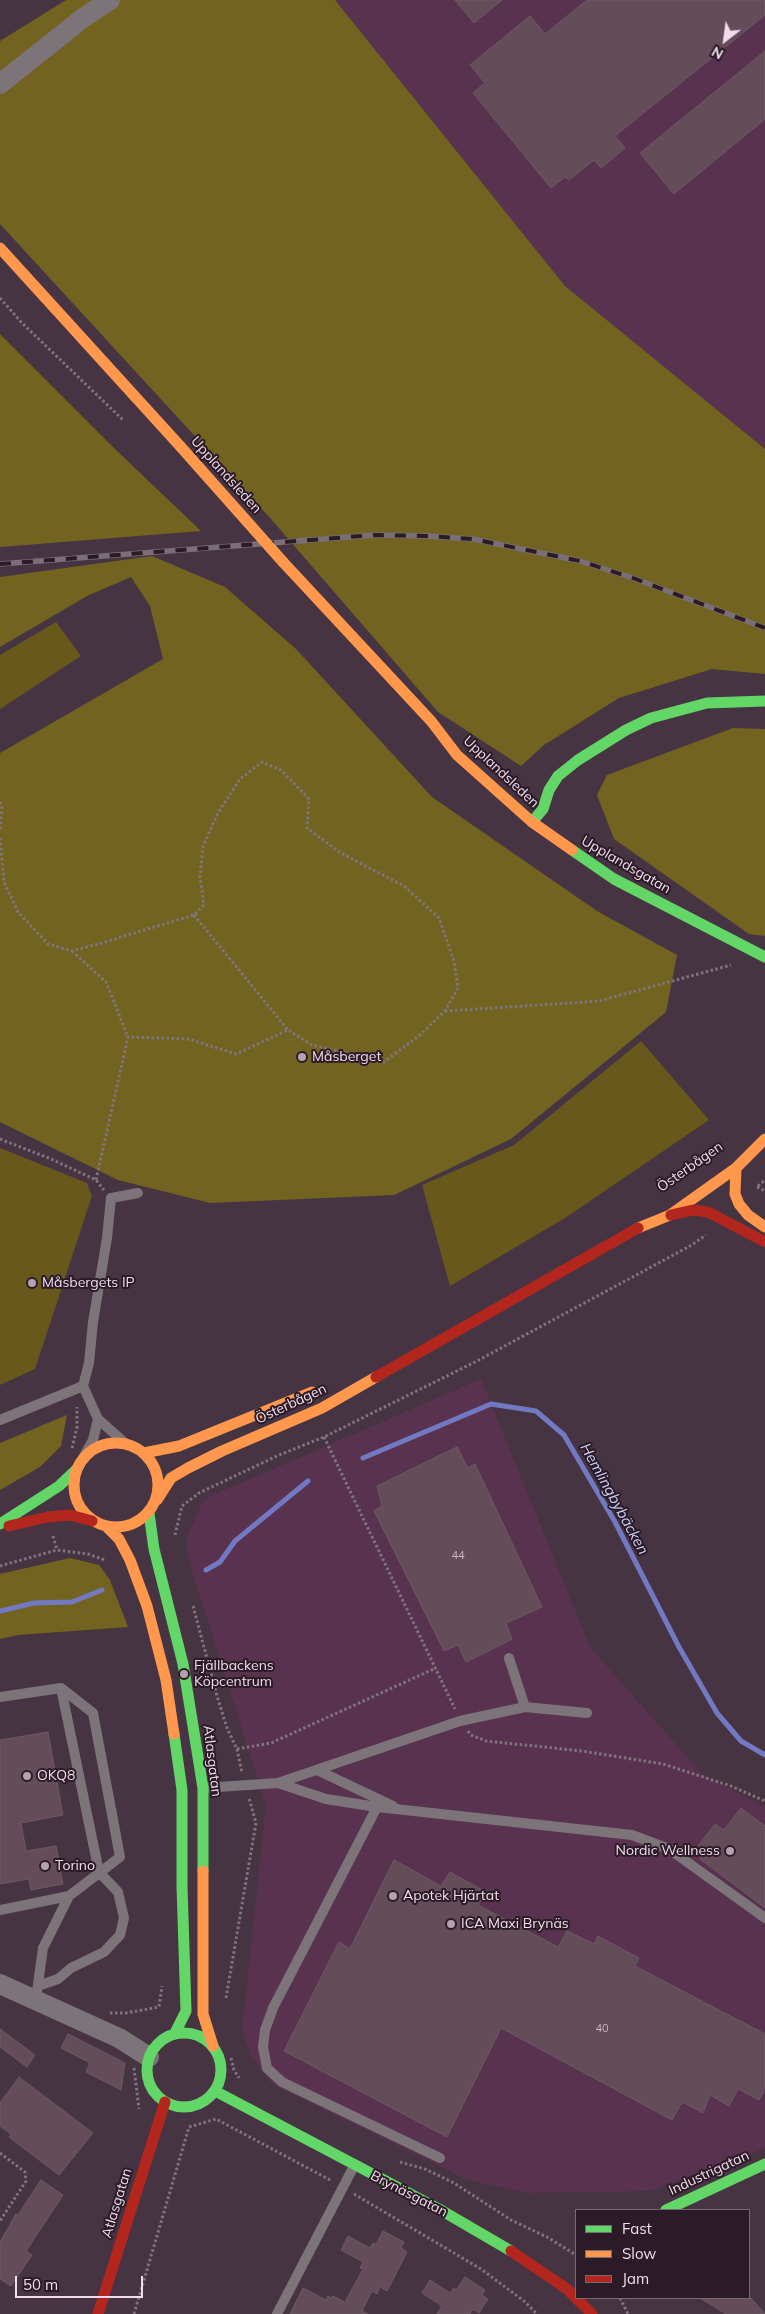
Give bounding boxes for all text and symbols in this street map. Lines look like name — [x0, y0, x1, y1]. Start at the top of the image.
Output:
north arrow — [700, 15, 750, 65]
text: N — [708, 43, 727, 63]
street label: Upplandsleden — [187, 433, 265, 517]
street label: Upplandsleden — [460, 733, 542, 811]
street label: Upplandsgatan — [578, 833, 674, 897]
place label: Måsberget — [312, 1049, 381, 1065]
marker: Måsberget — [296, 1051, 308, 1063]
street label: Österbågen — [654, 1138, 726, 1196]
place label: Måsbergets IP — [42, 1275, 135, 1291]
marker: Måsbergets IP — [26, 1277, 38, 1289]
street label: Österbågen — [253, 1380, 329, 1428]
water label: Hemlingbybäcken — [576, 1440, 652, 1558]
house number: 44 — [451, 1549, 465, 1563]
place label: Fjällbackens Köpcentrum — [194, 1658, 274, 1690]
marker: Fjällbackens Köpcentrum — [178, 1668, 190, 1680]
street label: Atlasgatan — [199, 1724, 225, 1798]
place label: OKQ8 — [37, 1768, 75, 1784]
marker: OKQ8 — [21, 1770, 33, 1782]
place label: Nordic Wellness — [616, 1843, 720, 1859]
marker: Nordic Wellness — [724, 1845, 736, 1857]
place label: Torino — [55, 1858, 95, 1874]
marker: Torino — [39, 1860, 51, 1872]
place label: Apotek Hjärtat — [403, 1888, 499, 1904]
marker: Apotek Hjärtat — [387, 1890, 399, 1902]
place label: ICA Maxi Brynäs — [461, 1916, 569, 1932]
marker: ICA Maxi Brynäs — [445, 1918, 457, 1930]
house number: 40 — [595, 2022, 609, 2036]
street label: Industrigatan — [666, 2147, 752, 2199]
street label: Atlasgatan — [98, 2166, 136, 2240]
street label: Brynäsgatan — [368, 2167, 450, 2221]
legend — [575, 2209, 750, 2299]
text: Fast — [622, 2219, 652, 2238]
text: Slow — [622, 2244, 656, 2263]
scale bar — [18, 2266, 145, 2298]
text: Jam — [622, 2269, 649, 2288]
text: 50 m — [23, 2275, 58, 2294]

